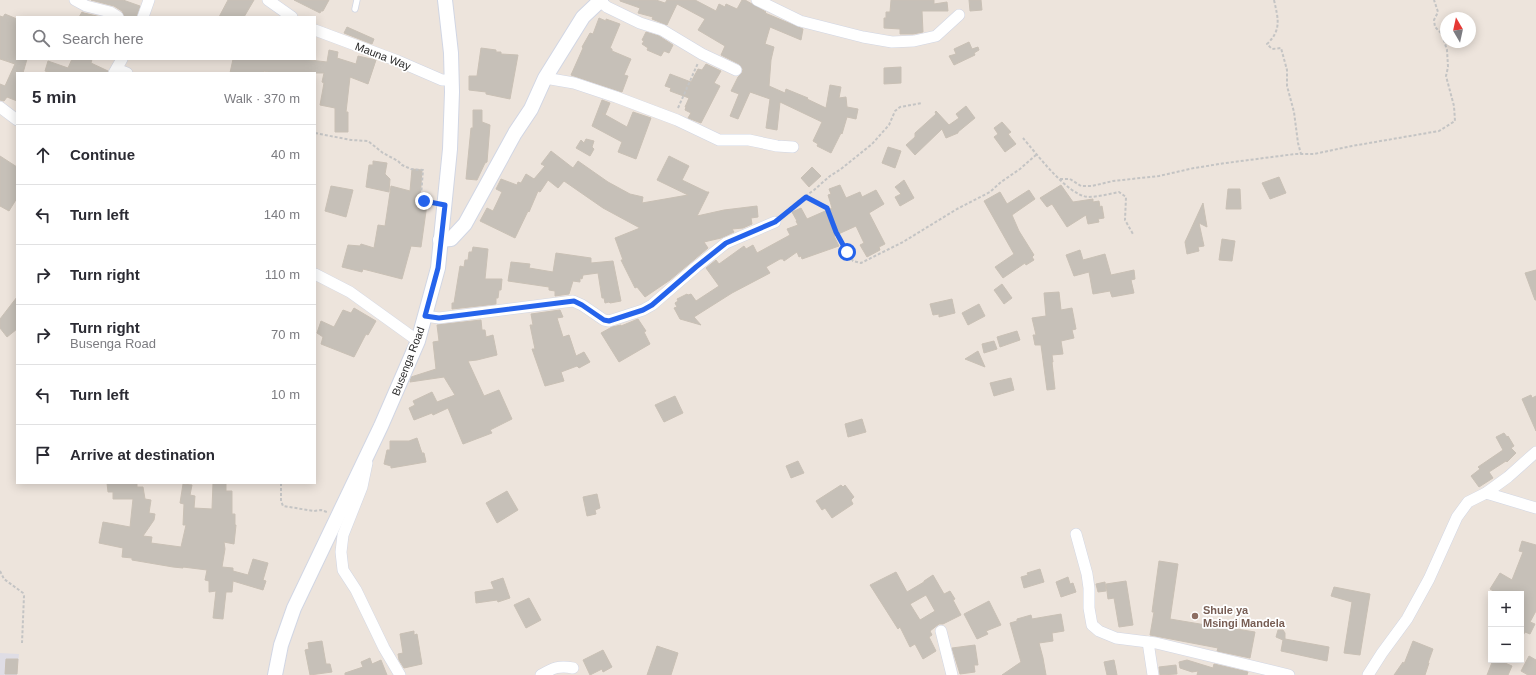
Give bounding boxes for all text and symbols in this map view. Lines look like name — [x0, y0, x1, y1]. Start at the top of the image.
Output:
north arrow — [1440, 12, 1476, 48]
search box — [16, 16, 316, 60]
icon: search — [30, 27, 52, 49]
text: Search here — [62, 30, 144, 47]
street label: Mauna Way — [354, 40, 413, 72]
text: 5 min — [32, 88, 76, 107]
text: Walk · 370 m — [224, 91, 300, 106]
icon: ahead — [32, 144, 54, 166]
text: Continue — [70, 146, 135, 163]
text: 40 m — [271, 147, 300, 162]
route end — [415, 192, 433, 210]
icon: left — [32, 204, 54, 226]
text: Turn left — [70, 206, 129, 223]
text: 140 m — [264, 207, 300, 222]
route start — [838, 243, 856, 261]
icon: right — [32, 264, 54, 286]
text: Turn right — [70, 266, 140, 283]
text: 110 m — [265, 267, 300, 282]
text: Turn right — [70, 319, 140, 336]
icon: right — [32, 324, 54, 346]
street label: Busenga Road — [389, 325, 427, 397]
text: 70 m — [271, 327, 300, 342]
text: Busenga Road — [70, 336, 156, 351]
icon: left — [32, 384, 54, 406]
text: Turn left — [70, 386, 129, 403]
text: 10 m — [271, 387, 300, 402]
icon: arrive — [32, 444, 54, 466]
text: Arrive at destination — [70, 446, 215, 463]
map controls — [1488, 591, 1524, 663]
button: + — [1488, 591, 1524, 627]
place label: Shule ya Msingi Mandela — [1203, 604, 1286, 629]
marker: Shule ya Msingi Mandela — [1190, 611, 1200, 621]
button: − — [1488, 627, 1524, 663]

